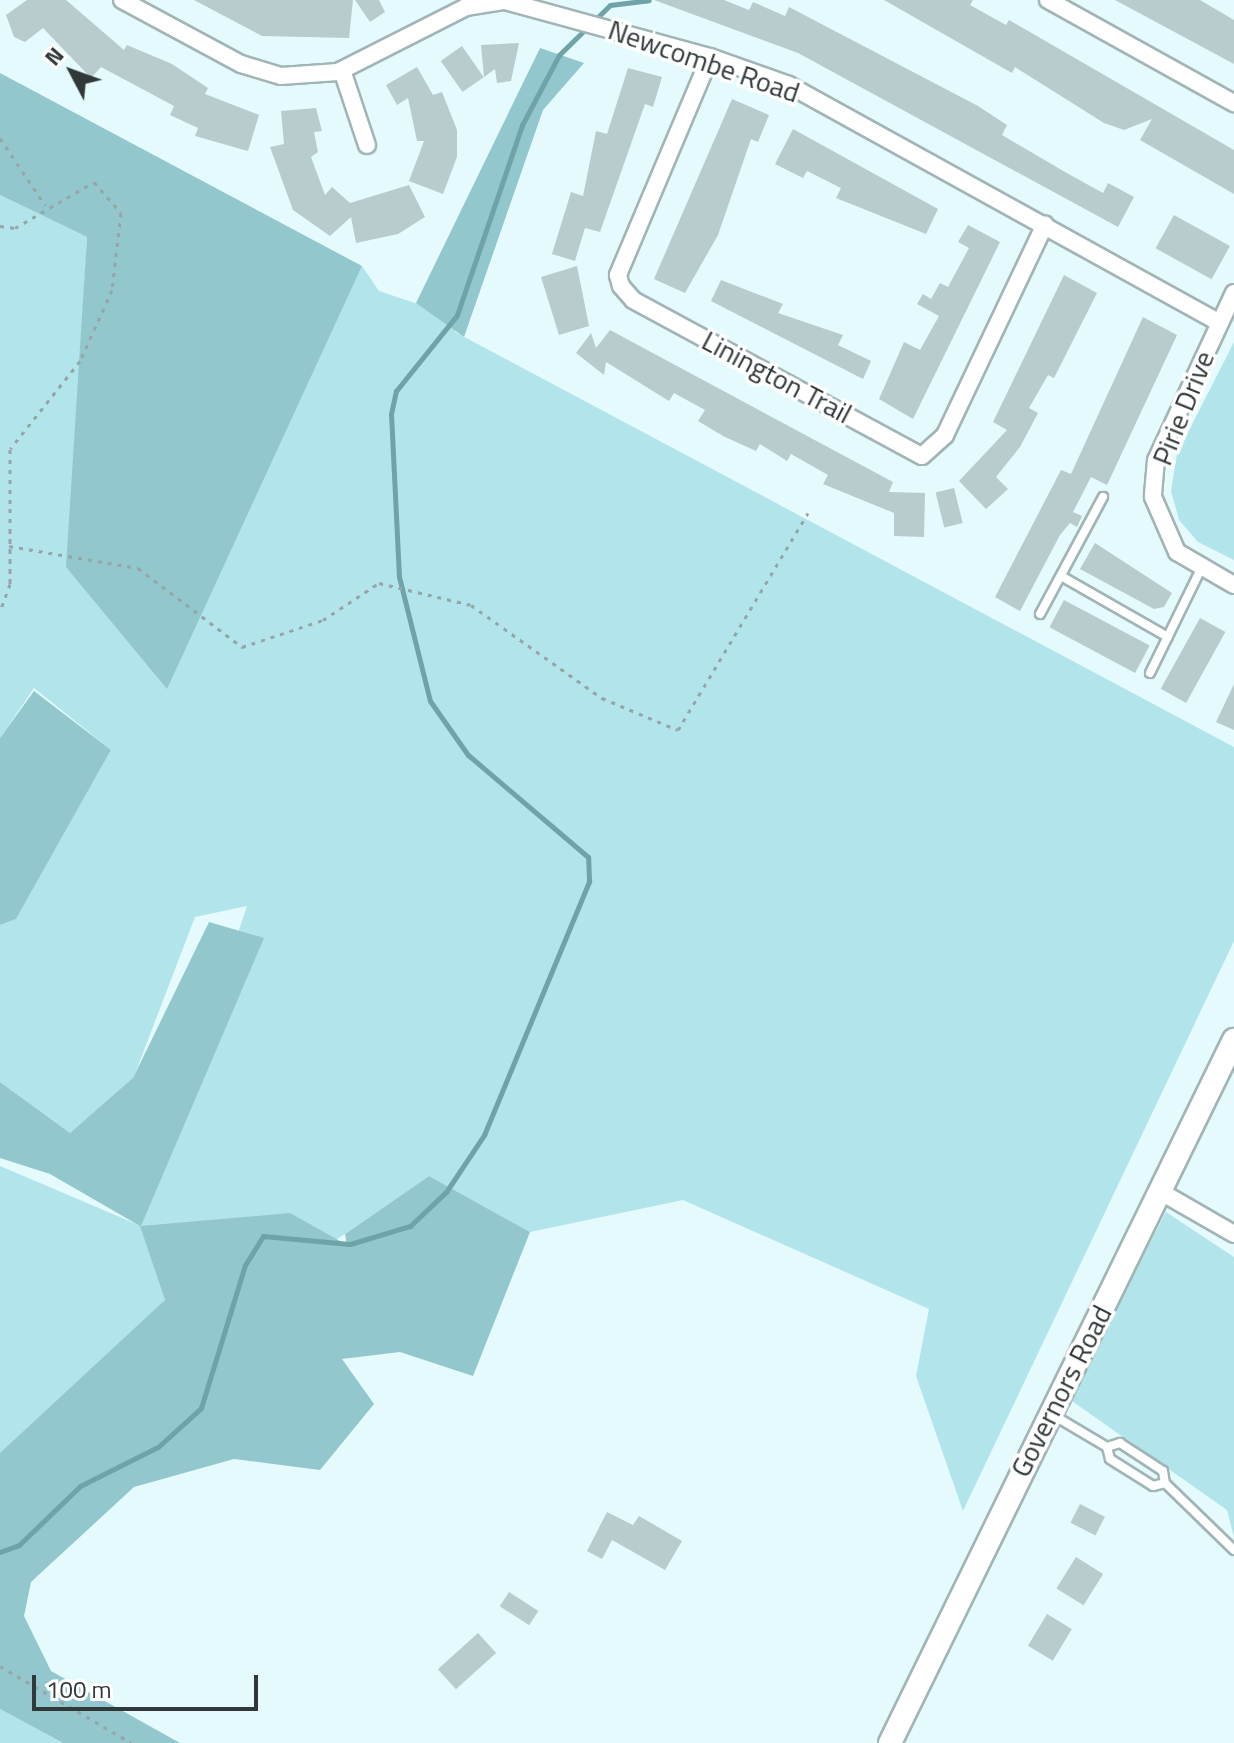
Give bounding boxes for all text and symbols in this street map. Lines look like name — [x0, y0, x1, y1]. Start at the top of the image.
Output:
street label: Newcombe Road — [604, 13, 804, 109]
north arrow — [32, 32, 112, 112]
text: N — [36, 39, 72, 73]
street label: Linington Trail — [696, 324, 858, 430]
street label: Pirie Drive — [1145, 346, 1221, 470]
street label: Governors Road — [1003, 1300, 1119, 1482]
scale bar — [36, 1659, 262, 1709]
text: 100 m — [46, 1671, 112, 1707]

